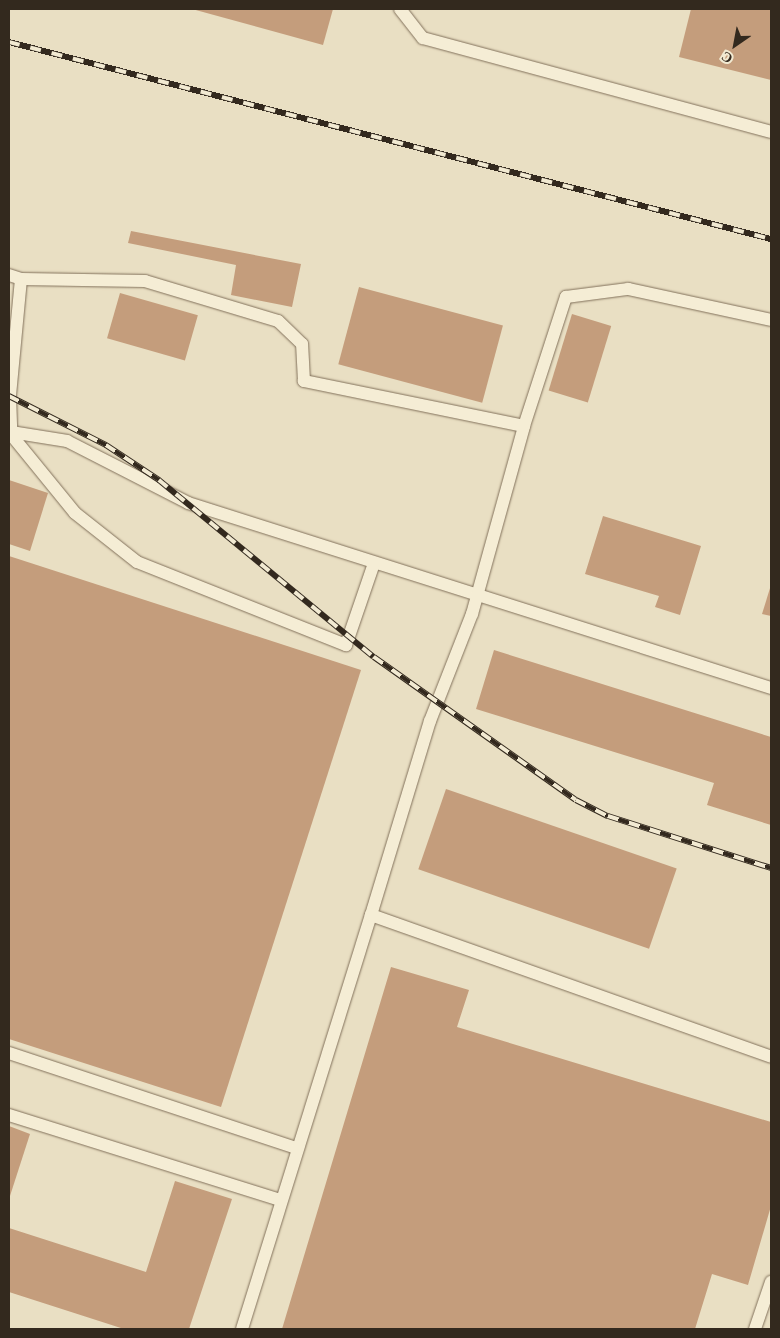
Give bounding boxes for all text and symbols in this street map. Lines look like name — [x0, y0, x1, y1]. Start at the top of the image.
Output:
north arrow — [710, 20, 760, 70]
text: С — [718, 48, 735, 67]

